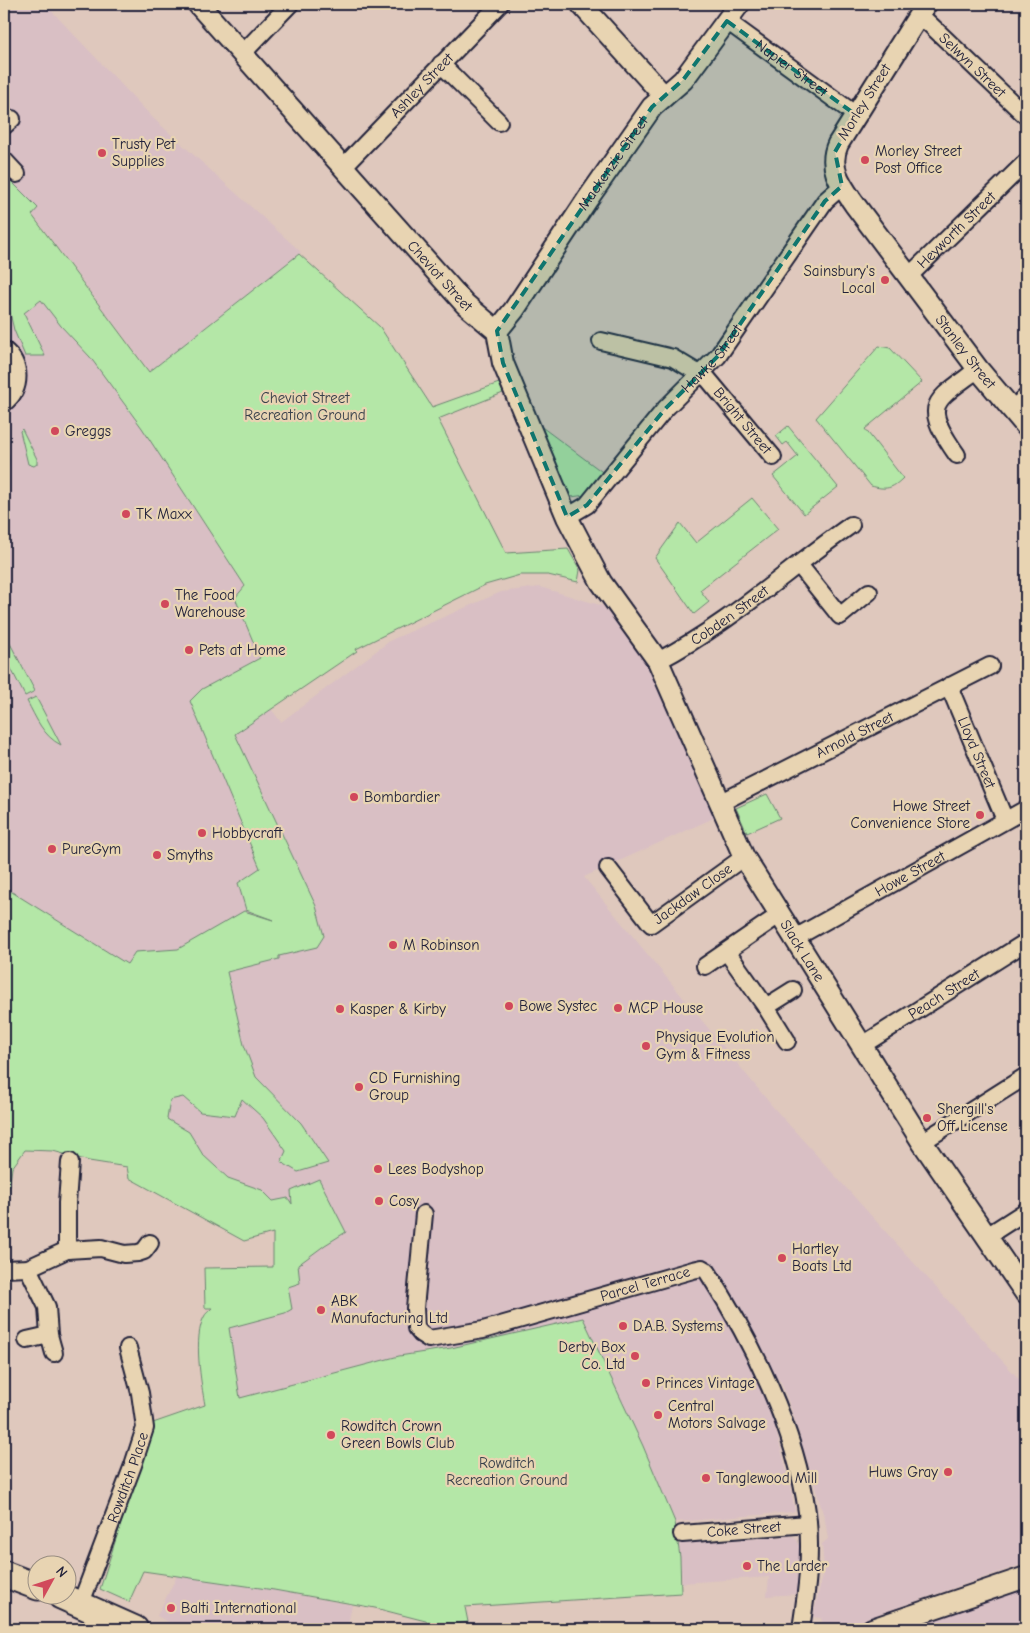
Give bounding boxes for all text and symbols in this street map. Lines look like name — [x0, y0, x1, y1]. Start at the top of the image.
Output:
street label: Selwyn Street — [935, 29, 1010, 102]
street label: Napier Street — [752, 36, 832, 101]
street label: Ashley Street — [386, 49, 457, 122]
street label: Morley Street — [833, 60, 895, 143]
street label: Mackenzie Street — [574, 112, 652, 213]
place label: Trusty Pet Supplies — [112, 135, 176, 170]
place label: Morley Street Post Office — [875, 142, 962, 177]
marker: Trusty Pet Supplies — [96, 147, 108, 159]
marker: Morley Street Post Office — [859, 154, 871, 166]
street label: Heyworth Street — [913, 187, 1000, 272]
street label: Cheviot Street — [404, 237, 477, 316]
place label: Sainsbury's Local — [804, 262, 875, 297]
marker: Sainsbury's Local — [879, 274, 891, 286]
street label: Stanley Street — [932, 311, 1000, 393]
street label: Hawke Street — [677, 320, 746, 397]
street label: Bright Street — [710, 384, 776, 458]
park label: Cheviot Street Recreation Ground — [244, 389, 366, 424]
place label: Greggs — [65, 422, 111, 440]
marker: Greggs — [49, 425, 61, 437]
place label: TK Maxx — [136, 505, 193, 523]
marker: TK Maxx — [120, 508, 132, 520]
street label: Cobden Street — [687, 581, 773, 649]
place label: The Food Warehouse — [175, 586, 246, 621]
marker: The Food Warehouse — [159, 598, 171, 610]
place label: Pets at Home — [199, 641, 286, 659]
marker: Pets at Home — [183, 644, 195, 656]
street label: Arnold Street — [813, 707, 897, 762]
street label: Lloyd Street — [954, 714, 1000, 791]
place label: Bombardier — [364, 788, 440, 806]
marker: Bombardier — [348, 791, 360, 803]
place label: Howe Street Convenience Store — [851, 797, 971, 832]
marker: Howe Street Convenience Store — [974, 809, 986, 821]
place label: Hobbycraft — [212, 824, 283, 842]
marker: Hobbycraft — [196, 827, 208, 839]
place label: PureGym — [62, 840, 121, 858]
marker: PureGym — [46, 843, 58, 855]
place label: Smyths — [167, 846, 213, 864]
street label: Howe Street — [872, 847, 949, 900]
marker: Smyths — [151, 849, 163, 861]
street label: Jackdaw Close — [650, 859, 736, 928]
street label: Slack Lane — [776, 916, 829, 985]
place label: M Robinson — [403, 936, 479, 954]
marker: M Robinson — [387, 939, 399, 951]
street label: Peach Street — [905, 964, 984, 1023]
place label: Bowe Systec — [519, 997, 597, 1015]
place label: MCP House — [628, 999, 704, 1017]
place label: Kasper & Kirby — [350, 1000, 446, 1018]
marker: Bowe Systec — [503, 1000, 515, 1012]
marker: MCP House — [612, 1002, 624, 1014]
marker: Kasper & Kirby — [334, 1003, 346, 1015]
place label: Physique Evolution Gym & Fitness — [656, 1028, 775, 1063]
marker: Physique Evolution Gym & Fitness — [640, 1040, 652, 1052]
place label: CD Furnishing Group — [369, 1069, 461, 1104]
marker: CD Furnishing Group — [353, 1081, 365, 1093]
place label: Shergill's Off License — [937, 1100, 1008, 1135]
marker: Shergill's Off License — [921, 1112, 933, 1124]
place label: Lees Bodyshop — [388, 1160, 484, 1178]
marker: Lees Bodyshop — [372, 1163, 384, 1175]
place label: Cosy — [389, 1192, 419, 1210]
marker: Cosy — [373, 1195, 385, 1207]
place label: Hartley Boats Ltd — [792, 1240, 852, 1275]
marker: Hartley Boats Ltd — [776, 1252, 788, 1264]
street label: Parcel Terrace — [598, 1262, 692, 1305]
place label: ABK Manufacturing Ltd — [331, 1292, 448, 1327]
marker: ABK Manufacturing Ltd — [315, 1304, 327, 1316]
place label: D.A.B. Systems — [633, 1317, 723, 1335]
marker: D.A.B. Systems — [617, 1320, 629, 1332]
place label: Derby Box Co. Ltd — [558, 1338, 626, 1373]
marker: Derby Box Co. Ltd — [629, 1350, 641, 1362]
place label: Princes Vintage — [656, 1374, 755, 1392]
marker: Princes Vintage — [640, 1377, 652, 1389]
place label: Central Motors Salvage — [668, 1397, 766, 1432]
marker: Central Motors Salvage — [652, 1409, 664, 1421]
place label: Rowditch Crown Green Bowls Club — [341, 1417, 455, 1452]
street label: Rowditch Place — [103, 1429, 152, 1525]
marker: Rowditch Crown Green Bowls Club — [325, 1429, 337, 1441]
park label: Rowditch Recreation Ground — [446, 1454, 568, 1489]
place label: Huws Gray — [868, 1463, 938, 1481]
marker: Huws Gray — [942, 1466, 954, 1478]
place label: Tanglewood Mill — [716, 1469, 817, 1487]
marker: Tanglewood Mill — [700, 1472, 712, 1484]
street label: Coke Street — [706, 1517, 782, 1541]
north arrow — [28, 1556, 78, 1606]
place label: The Larder — [757, 1557, 827, 1575]
marker: The Larder — [741, 1560, 753, 1572]
text: N — [52, 1563, 71, 1581]
place label: Balti International — [181, 1599, 297, 1617]
marker: Balti International — [165, 1602, 177, 1614]

